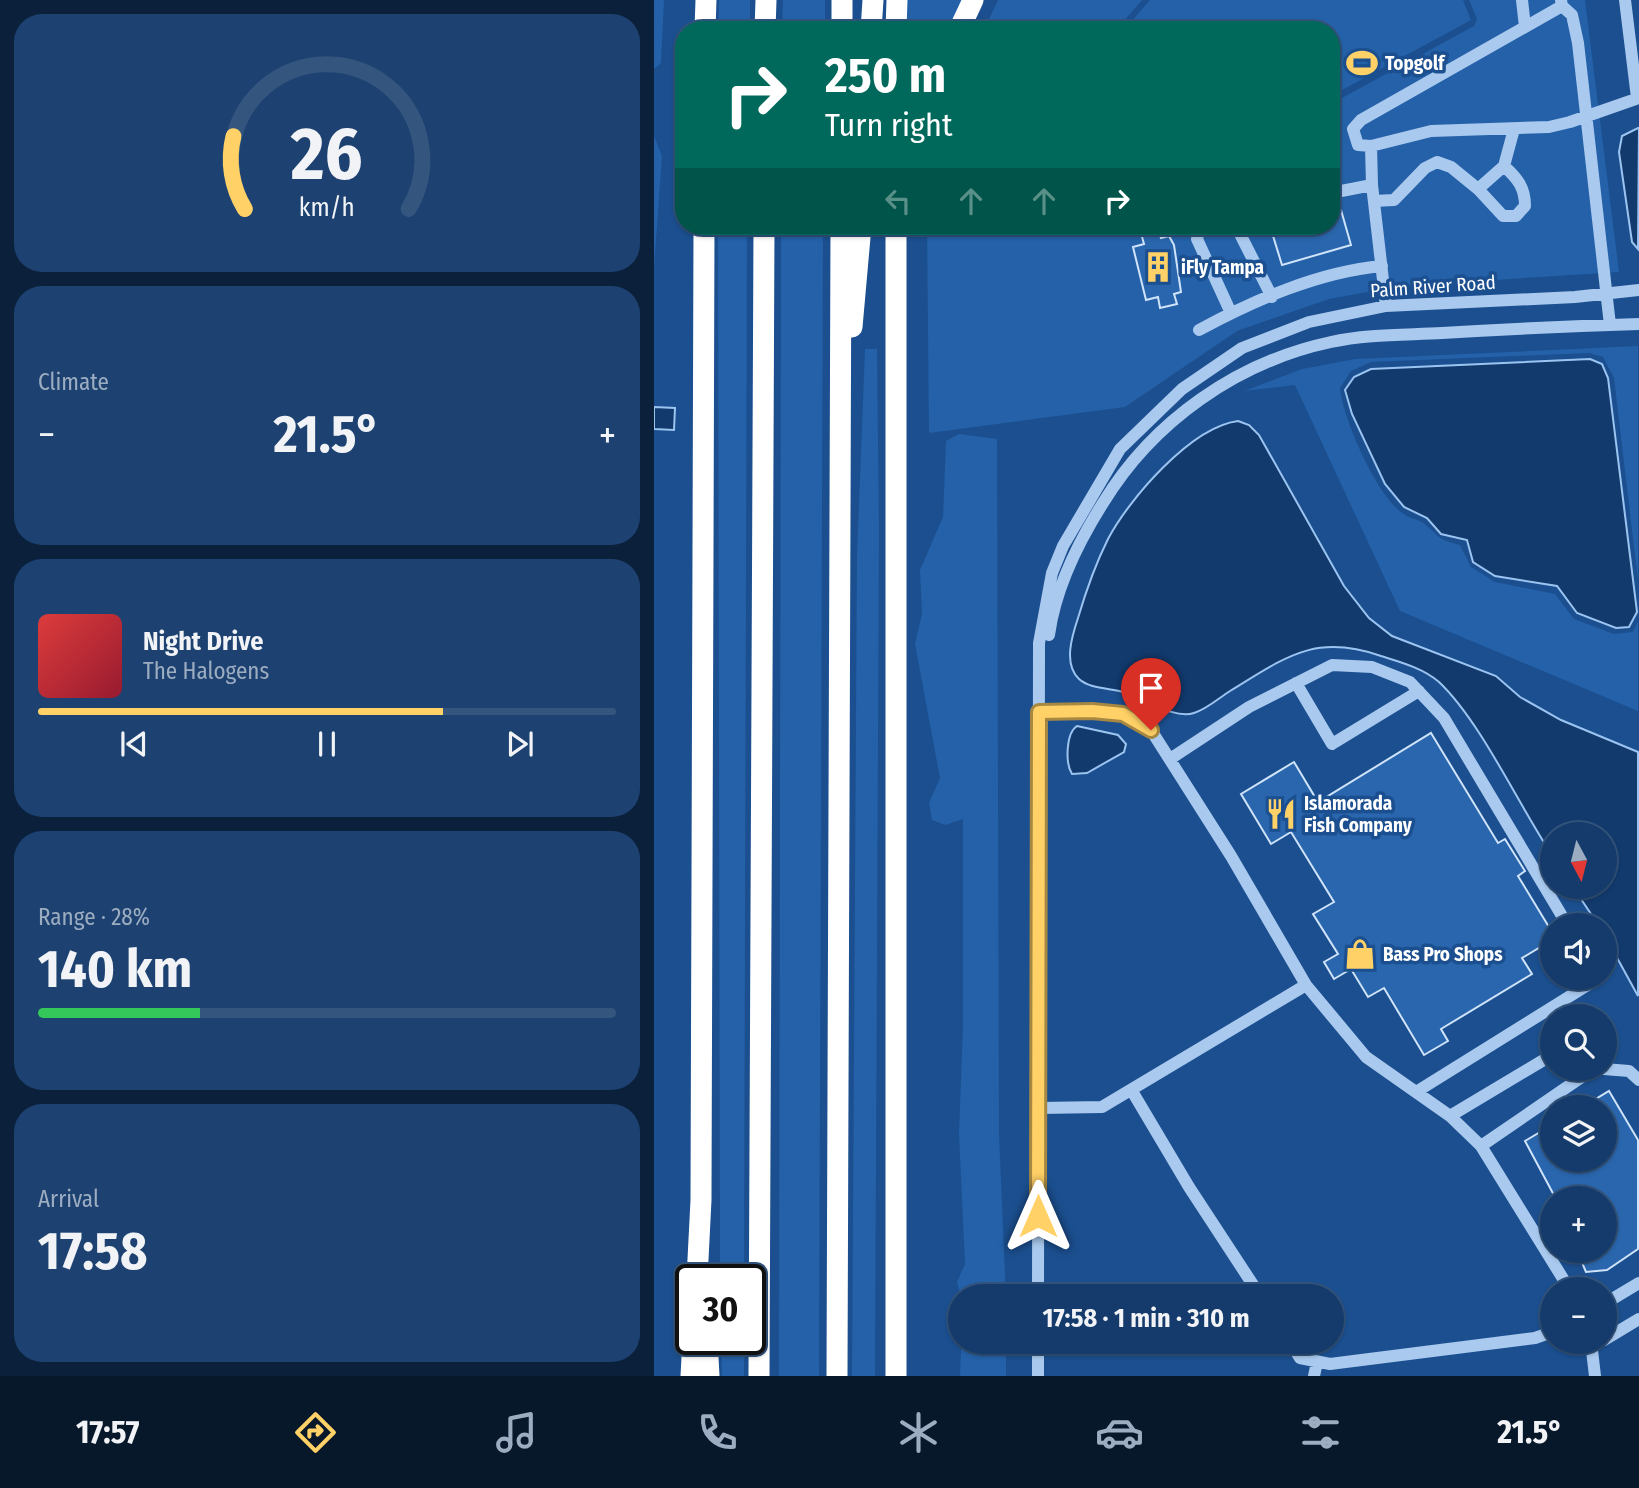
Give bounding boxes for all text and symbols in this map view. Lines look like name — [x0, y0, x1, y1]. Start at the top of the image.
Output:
text: 250 m — [825, 46, 946, 105]
sports icon: Topgolf — [1345, 46, 1379, 80]
icon: right — [710, 49, 801, 140]
place label: Topgolf — [1385, 52, 1446, 75]
text: Turn right — [825, 106, 952, 144]
text: 26 — [290, 112, 363, 199]
icon: left — [879, 182, 917, 220]
icon: ahead — [952, 182, 990, 220]
icon: ahead — [1025, 182, 1063, 220]
icon: right — [1098, 182, 1136, 220]
text: km/h — [299, 193, 355, 223]
building icon: iFly Tampa — [1141, 250, 1175, 284]
place label: iFly Tampa — [1181, 256, 1264, 279]
street label: Palm River Road — [1370, 271, 1496, 302]
text: Climate — [38, 368, 109, 396]
text: 21.5° — [273, 403, 380, 466]
text: − — [38, 412, 55, 458]
text: + — [599, 412, 616, 458]
text: Night Drive — [143, 626, 263, 657]
text: The Halogens — [143, 657, 269, 685]
pin — [1121, 658, 1181, 730]
icon: arrive — [1132, 669, 1170, 707]
icon: previous — [115, 725, 153, 763]
icon: pause — [308, 725, 346, 763]
icon: next — [501, 725, 539, 763]
place label: Islamorada Fish Company — [1304, 792, 1413, 837]
restaurant icon: Islamorada Fish Company — [1264, 797, 1298, 831]
north arrow — [1540, 822, 1616, 900]
map controls — [1540, 822, 1617, 1354]
text: Range · 28% — [38, 903, 150, 931]
button: sound — [1540, 913, 1617, 990]
shop icon: Bass Pro Shops — [1343, 937, 1377, 971]
text: 140 km — [38, 938, 192, 1001]
place label: Bass Pro Shops — [1383, 943, 1503, 966]
button: search — [1540, 1004, 1617, 1081]
button: layers — [1540, 1095, 1617, 1172]
position arrow — [1001, 1179, 1075, 1253]
text: Arrival — [38, 1185, 99, 1213]
button: + — [1540, 1186, 1617, 1263]
text: 17:58 — [38, 1220, 147, 1283]
speed limit sign: 30 — [675, 1264, 766, 1355]
button: − — [1540, 1277, 1617, 1354]
text: 17:58 · 1 min · 310 m — [1042, 1303, 1250, 1334]
icon: directions — [291, 1408, 340, 1457]
icon: music — [492, 1408, 541, 1457]
icon: phone — [693, 1408, 742, 1457]
icon: climate — [894, 1408, 943, 1457]
icon: car — [1095, 1408, 1144, 1457]
icon: filters — [1296, 1408, 1345, 1457]
text: 17:57 — [76, 1413, 139, 1451]
text: 21.5° — [1497, 1413, 1563, 1451]

